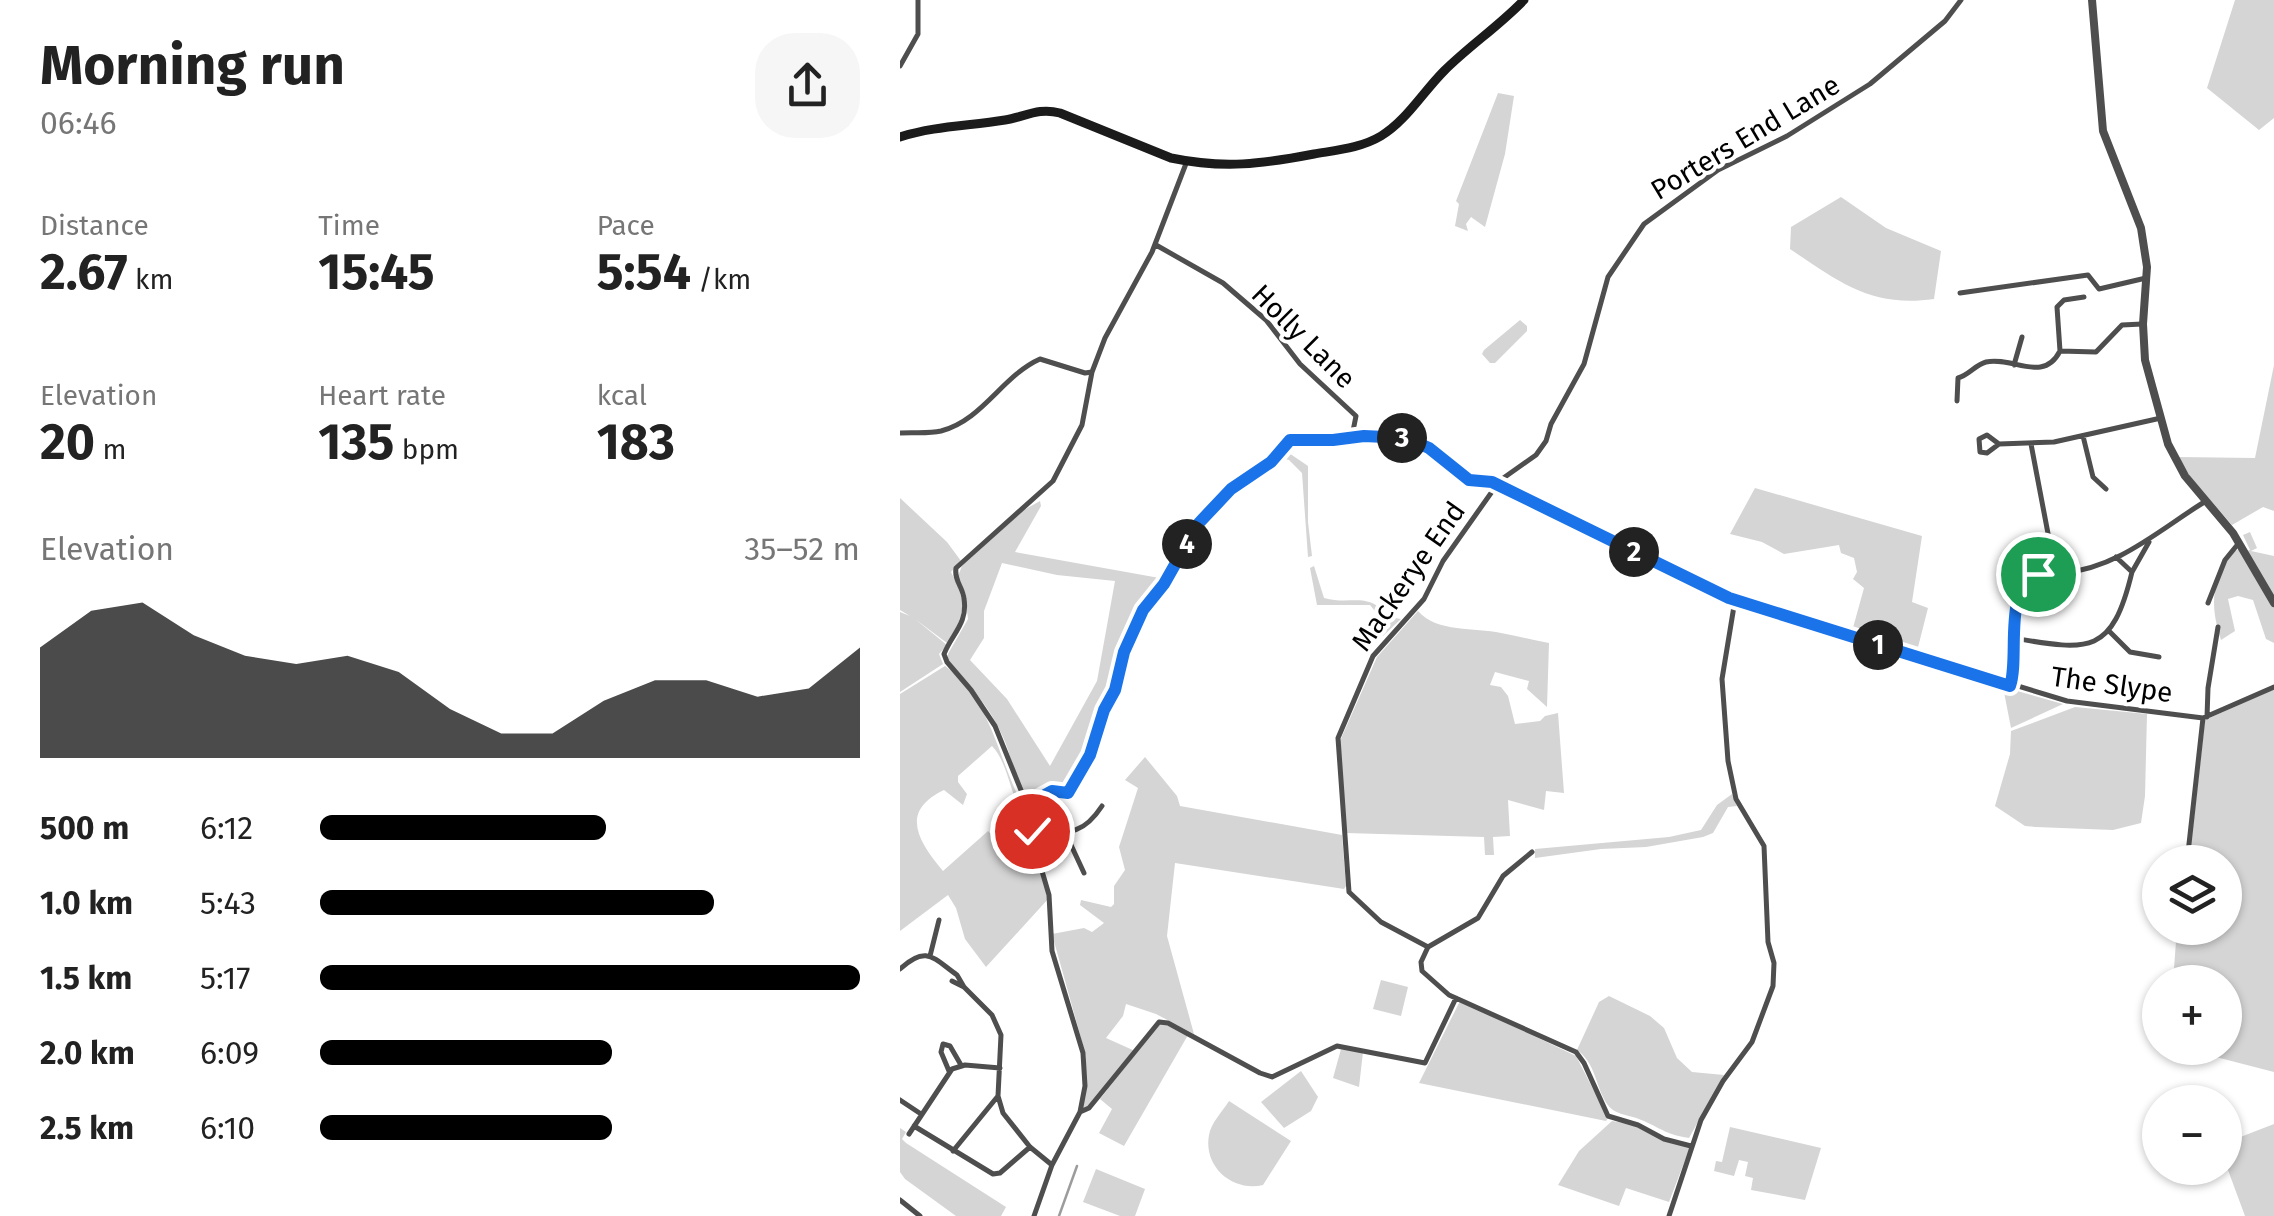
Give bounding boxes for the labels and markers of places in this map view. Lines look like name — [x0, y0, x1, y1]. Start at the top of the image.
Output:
pin: 3 — [1377, 413, 1427, 463]
pin: 4 — [1162, 519, 1212, 569]
pin: 2 — [1609, 527, 1659, 577]
pin — [1996, 532, 2081, 617]
pin: 1 — [1853, 620, 1903, 670]
pin — [990, 789, 1075, 874]

